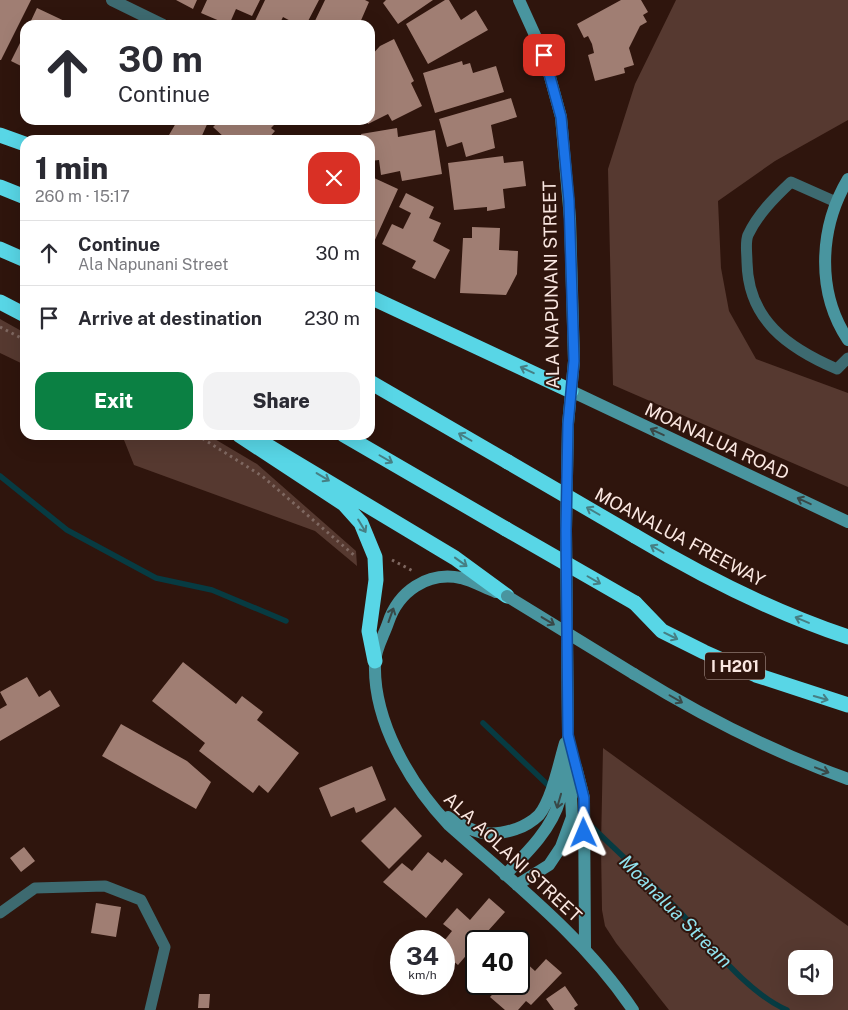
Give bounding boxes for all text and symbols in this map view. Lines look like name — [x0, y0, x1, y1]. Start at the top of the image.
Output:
pin — [523, 34, 565, 76]
text: 30 m — [118, 39, 203, 80]
icon: ahead — [35, 40, 100, 105]
icon: arrive — [530, 41, 558, 69]
text: Continue — [118, 81, 210, 107]
text: 1 min — [35, 150, 108, 186]
button: close — [308, 152, 360, 204]
street label: ALA NAPUNANI STREET — [539, 180, 563, 389]
text: 260 m · 15:17 — [35, 187, 130, 206]
text: Continue — [78, 233, 160, 255]
icon: ahead — [35, 239, 63, 267]
text: 30 m — [315, 242, 360, 264]
text: Ala Napunani Street — [78, 255, 228, 274]
icon: arrive — [35, 304, 63, 332]
text: Arrive at destination — [78, 307, 262, 329]
text: 230 m — [304, 307, 360, 329]
one-way arrow — [520, 365, 535, 374]
button: Exit — [35, 372, 193, 430]
button: Share — [203, 372, 360, 430]
street label: MOANALUA ROAD — [642, 398, 792, 484]
one-way arrow — [650, 427, 665, 436]
one-way arrow — [459, 432, 473, 442]
one-way arrow — [379, 455, 393, 465]
one-way arrow — [315, 473, 329, 483]
street label: MOANALUA FREEWAY — [591, 483, 769, 591]
one-way arrow — [797, 496, 812, 505]
one-way arrow — [586, 506, 600, 516]
one-way arrow — [357, 518, 367, 532]
one-way arrow — [650, 543, 664, 553]
one-way arrow — [454, 557, 468, 567]
one-way arrow — [587, 575, 601, 585]
one-way arrow — [387, 608, 396, 623]
one-way arrow — [795, 615, 810, 625]
one-way arrow — [541, 617, 555, 627]
one-way arrow — [663, 631, 678, 641]
road number: I H201 — [705, 652, 765, 679]
one-way arrow — [812, 694, 828, 703]
one-way arrow — [668, 695, 683, 705]
one-way arrow — [814, 766, 829, 775]
street label: ALA AOLANI STREET — [440, 788, 586, 926]
one-way arrow — [554, 793, 564, 809]
position arrow — [557, 806, 609, 858]
water label: Moanalua Stream — [615, 850, 737, 972]
speed limit sign: 40 — [465, 930, 530, 995]
text: 34 — [406, 941, 439, 971]
map controls — [788, 950, 833, 995]
button: sound — [788, 950, 833, 995]
text: km/h — [408, 968, 437, 982]

